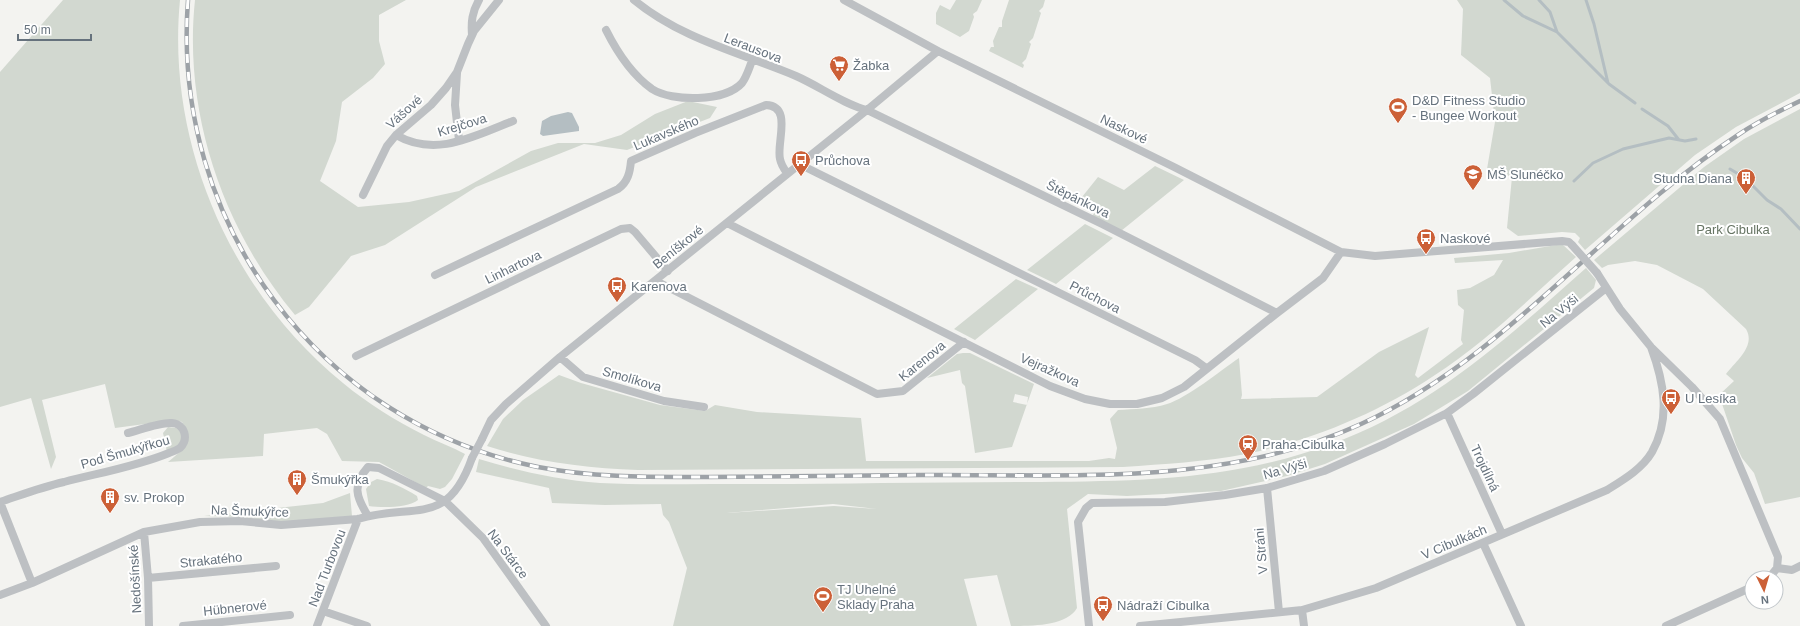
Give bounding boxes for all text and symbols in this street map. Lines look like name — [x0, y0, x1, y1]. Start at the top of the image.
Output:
scale bar — [18, 16, 91, 42]
text: 50 m — [24, 23, 51, 37]
street label: Lerausova — [722, 30, 785, 66]
supermarket icon: Žabka — [828, 54, 850, 82]
place label: Žabka — [853, 58, 890, 73]
street label: Vášové — [383, 92, 425, 132]
place label: D&D Fitness Studio - Bungee Workout — [1412, 93, 1525, 123]
sports icon: D&D Fitness Studio - Bungee Workout — [1387, 96, 1409, 124]
street label: Krejčova — [436, 110, 489, 140]
street label: Naskové — [1098, 111, 1150, 147]
street label: Lukavského — [631, 113, 701, 153]
bus stop icon: Průchova — [790, 149, 812, 177]
place label: Průchova — [815, 153, 871, 168]
school or university icon: MŠ Slunéčko — [1462, 163, 1484, 191]
place label: MŠ Slunéčko — [1487, 167, 1564, 182]
building icon: Studna Diana — [1735, 167, 1757, 195]
place label: Studna Diana — [1653, 171, 1733, 186]
street label: Štěpánkova — [1044, 177, 1113, 221]
street label: Beníškové — [650, 222, 706, 272]
park label: Park Cibulka — [1696, 222, 1771, 237]
bus stop icon: Naskové — [1415, 227, 1437, 255]
place label: Naskové — [1440, 231, 1491, 246]
street label: Linhartova — [482, 247, 544, 287]
bus stop icon: Karenova — [606, 275, 628, 303]
street label: Průchova — [1067, 278, 1124, 316]
place label: Karenova — [631, 279, 687, 294]
street label: Na Výši — [1537, 291, 1581, 331]
street label: Karenova — [896, 337, 949, 384]
street label: Vejražkova — [1018, 350, 1083, 390]
street label: Smolíkova — [601, 363, 664, 395]
bus stop icon: U Lesíka — [1660, 387, 1682, 415]
place label: U Lesíka — [1685, 391, 1737, 406]
street label: Pod Šmukýřkou — [79, 432, 171, 472]
station icon: Praha-Cibulka — [1237, 433, 1259, 461]
place label: Praha-Cibulka — [1262, 437, 1345, 452]
street label: Trojdílná — [1468, 442, 1503, 495]
street label: Na Výši — [1261, 456, 1309, 482]
building icon: Šmukýřka — [286, 468, 308, 496]
place label: Šmukýřka — [311, 472, 370, 487]
building icon: sv. Prokop — [99, 486, 121, 514]
place label: sv. Prokop — [124, 490, 184, 505]
street label: Na Šmukýřce — [211, 502, 289, 520]
street label: V Cibulkách — [1419, 522, 1489, 562]
street label: Na Stárce — [485, 526, 531, 582]
street label: Nad Turbovou — [305, 527, 349, 609]
street label: V Stráni — [1252, 527, 1270, 575]
street label: Nedošínské — [126, 544, 144, 614]
street label: Strakatého — [179, 549, 243, 571]
north arrow — [1744, 570, 1784, 610]
place label: TJ Uhelné Sklady Praha — [837, 582, 915, 612]
sports icon: TJ Uhelné Sklady Praha — [812, 585, 834, 613]
bus stop icon: Nádraží Cibulka — [1092, 594, 1114, 622]
text: N — [1760, 594, 1769, 606]
street label: Hübnerové — [203, 597, 267, 619]
place label: Nádraží Cibulka — [1117, 598, 1210, 613]

